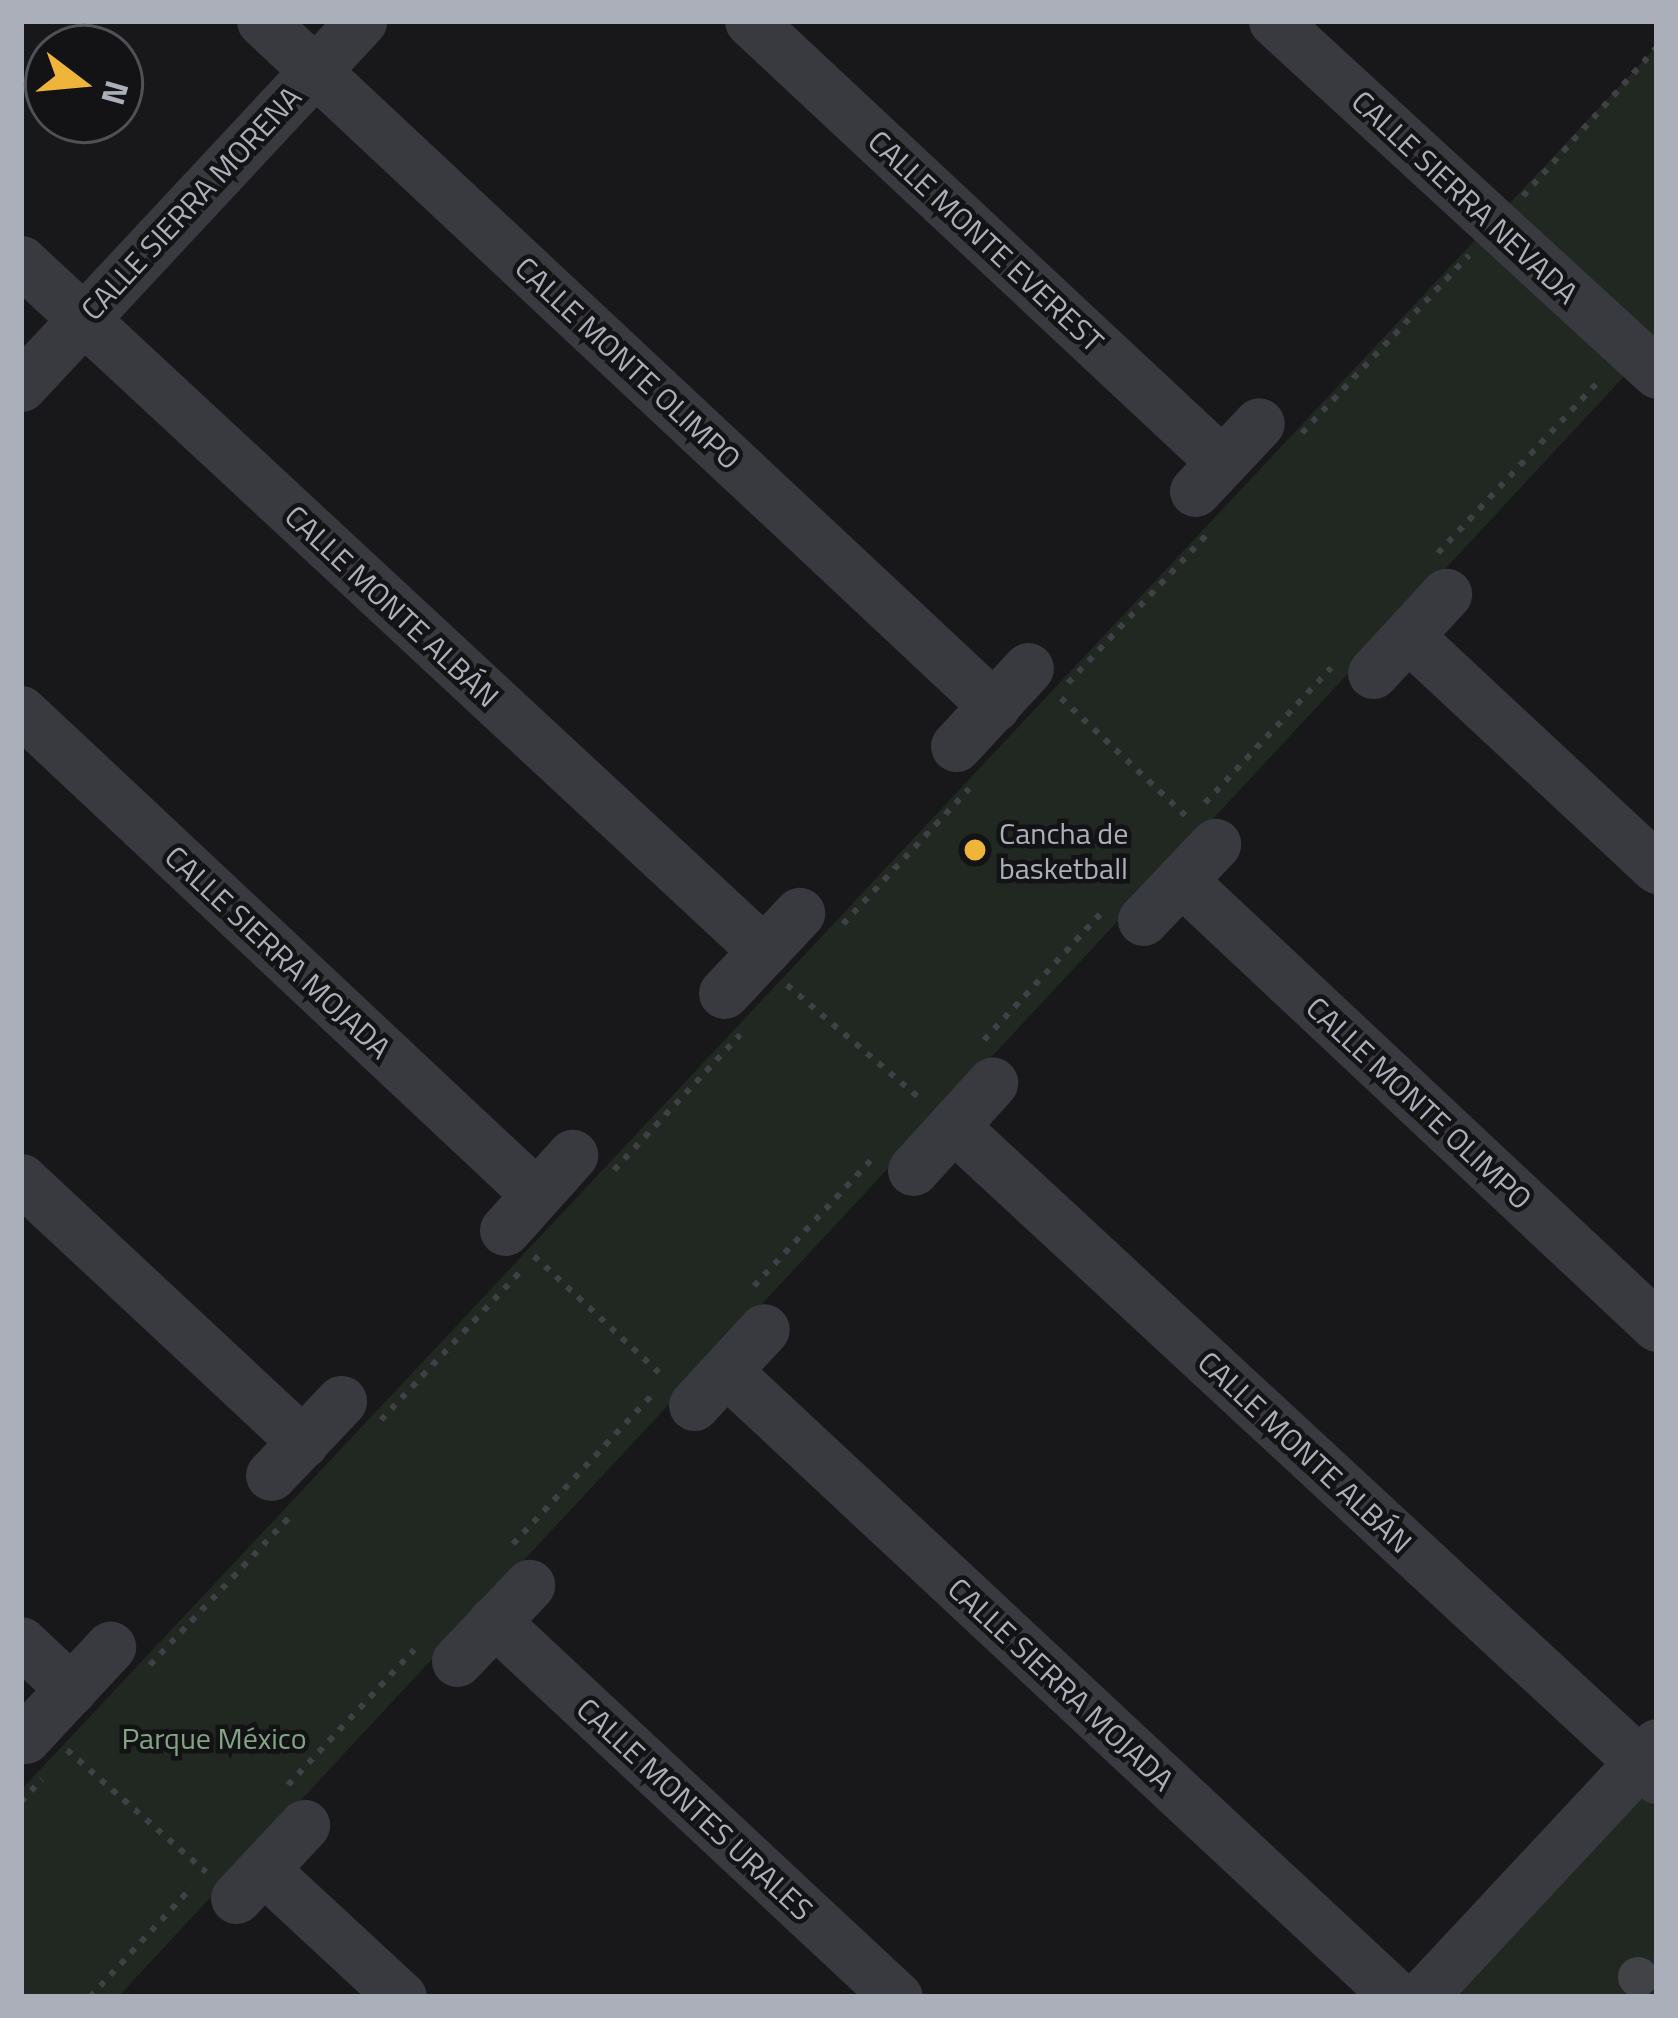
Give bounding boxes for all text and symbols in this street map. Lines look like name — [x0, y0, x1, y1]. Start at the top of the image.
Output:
north arrow — [24, 24, 144, 144]
street label: CALLE SIERRA MORENA — [74, 79, 308, 327]
street label: CALLE SIERRA NEVADA — [1345, 83, 1585, 311]
street label: CALLE MONTE EVEREST — [861, 123, 1111, 359]
street label: CALLE MONTE OLIMPO — [508, 249, 748, 477]
street label: CALLE MONTE ALBÁN — [278, 498, 506, 714]
place label: Cancha de basketball — [999, 815, 1128, 886]
marker: Cancha de basketball — [962, 837, 988, 863]
street label: CALLE SIERRA MOJADA — [158, 838, 398, 1066]
street label: CALLE MONTE OLIMPO — [1299, 989, 1539, 1217]
street label: CALLE MONTE ALBÁN — [1191, 1344, 1419, 1560]
street label: CALLE SIERRA MOJADA — [941, 1570, 1181, 1798]
street label: CALLE MONTES URALES — [570, 1690, 820, 1928]
park label: Parque México — [121, 1720, 307, 1756]

